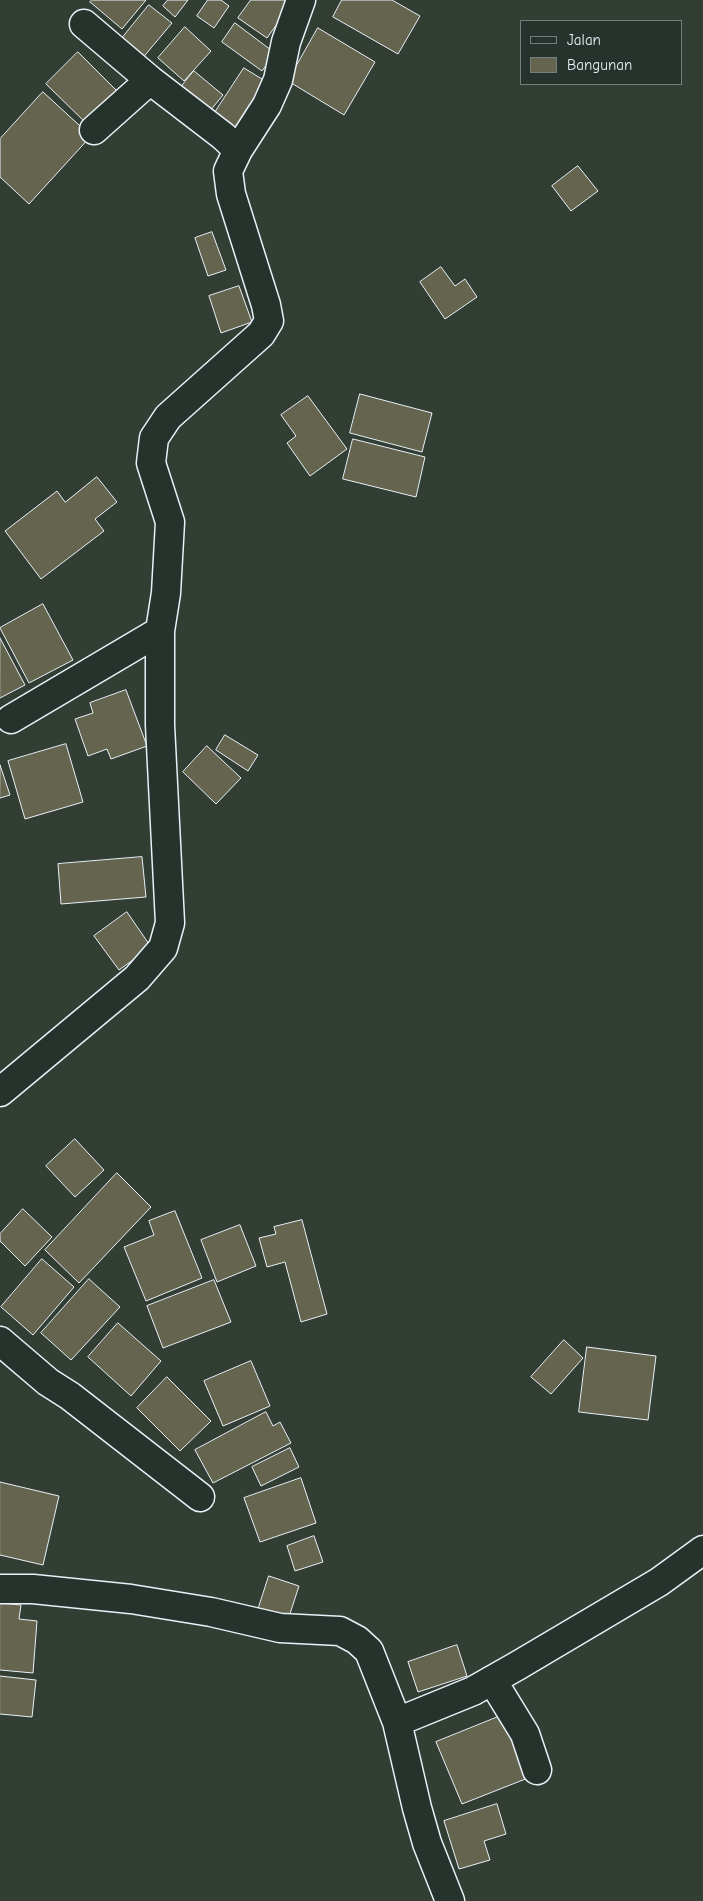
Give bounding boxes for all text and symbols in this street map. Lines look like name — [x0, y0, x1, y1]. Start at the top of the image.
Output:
legend — [520, 20, 683, 85]
text: Jalan — [567, 31, 601, 49]
text: Bangunan — [567, 56, 632, 74]

